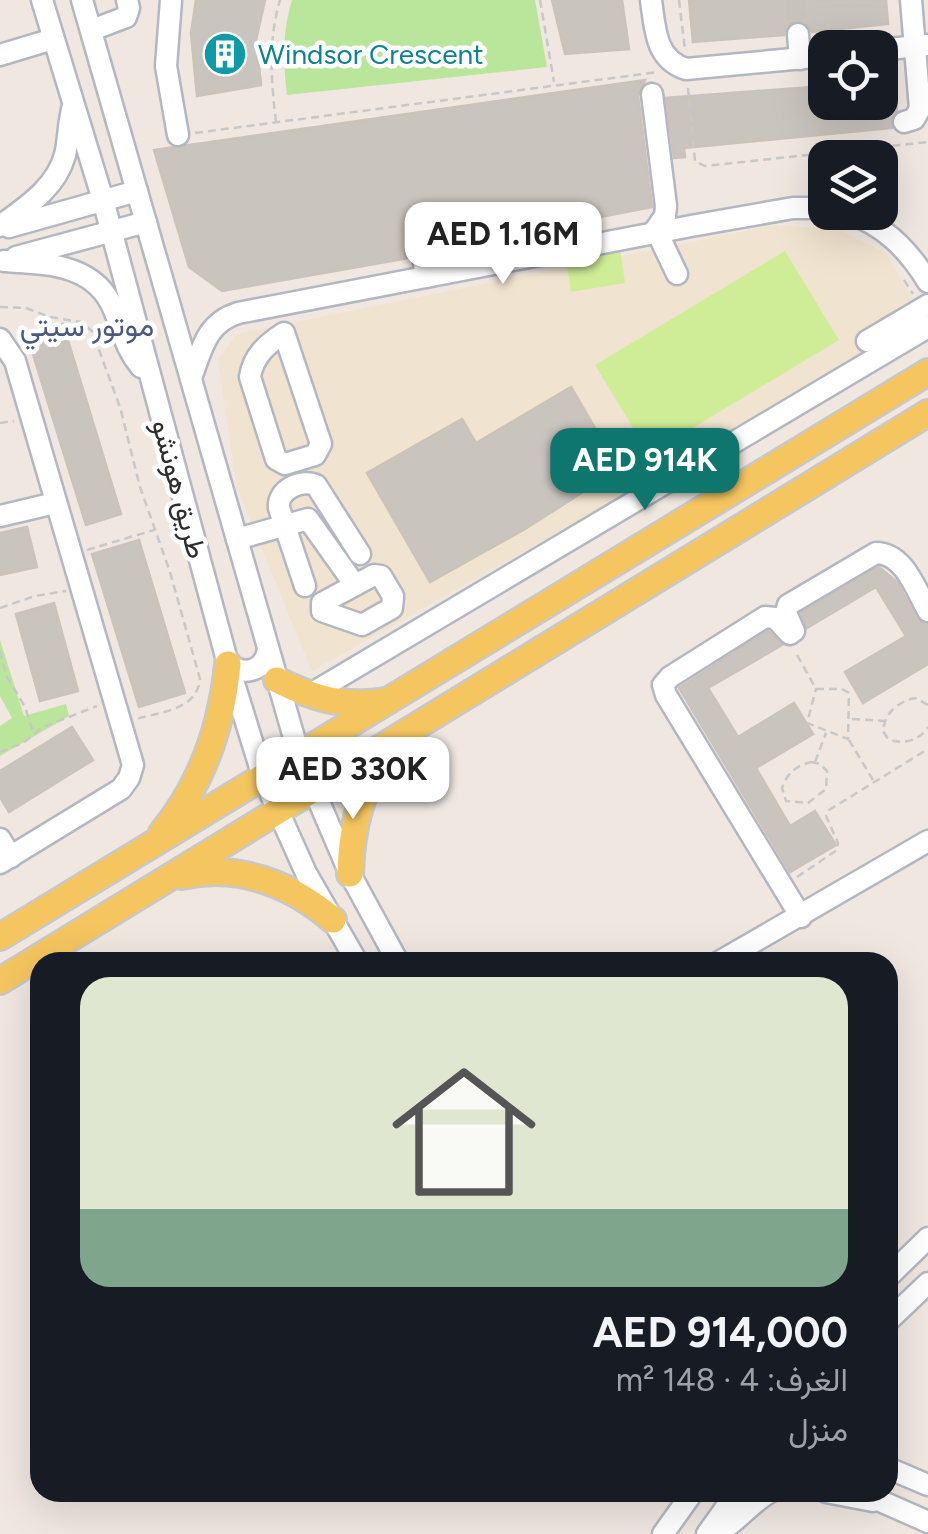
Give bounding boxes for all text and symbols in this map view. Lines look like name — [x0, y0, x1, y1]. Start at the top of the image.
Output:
map controls — [808, 30, 898, 230]
button: locate — [808, 30, 898, 120]
building icon: Windsor Crescent — [202, 31, 248, 77]
place label: Windsor Crescent — [258, 37, 484, 71]
button: layers — [808, 140, 898, 230]
pin: AED 1.16M — [389, 202, 617, 287]
text: AED 1.16M — [427, 215, 579, 253]
district label: موتور سيتي — [20, 307, 154, 350]
street label: طريق هونشو — [144, 416, 215, 562]
pin: AED 914K — [542, 428, 748, 513]
text: AED 914K — [572, 441, 718, 479]
pin: AED 330K — [250, 737, 456, 822]
text: AED 330K — [278, 750, 428, 788]
icon: home — [374, 1042, 554, 1222]
text: AED 914,000 — [593, 1307, 848, 1358]
text: الغرف: 4 · 148 m² — [616, 1361, 848, 1399]
text: منزل — [788, 1411, 848, 1449]

